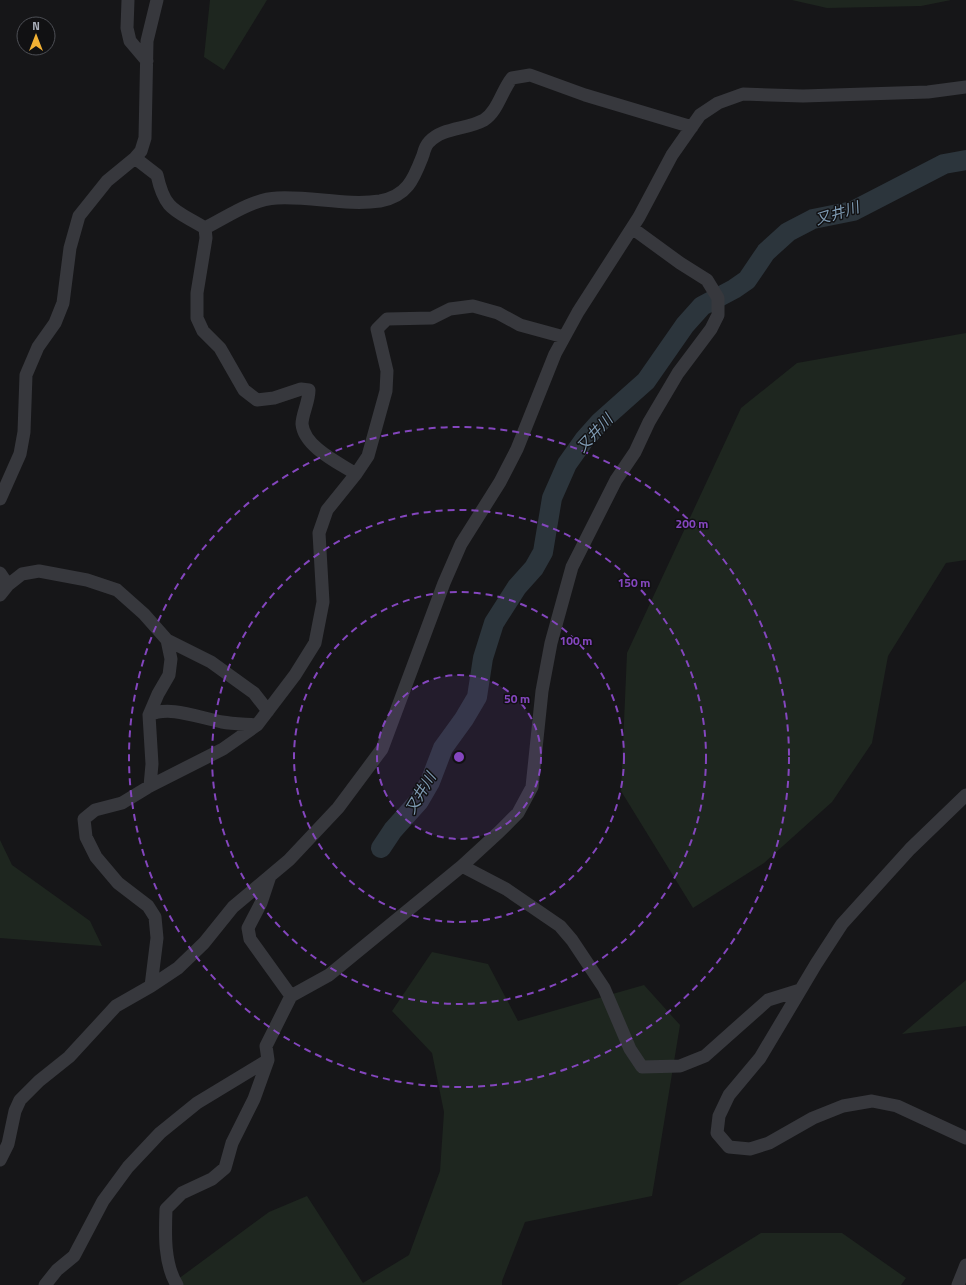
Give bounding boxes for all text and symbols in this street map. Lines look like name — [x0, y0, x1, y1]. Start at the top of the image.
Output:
north arrow — [16, 16, 56, 56]
text: N — [32, 18, 40, 34]
water label: 又井川 — [812, 195, 864, 231]
water label: 又井川 — [570, 407, 619, 457]
text: 200 m — [676, 514, 708, 533]
text: 150 m — [618, 573, 650, 592]
text: 100 m — [560, 631, 592, 650]
text: 50 m — [504, 689, 530, 708]
centre of rings — [452, 750, 466, 764]
water label: 又井川 — [399, 766, 442, 818]

